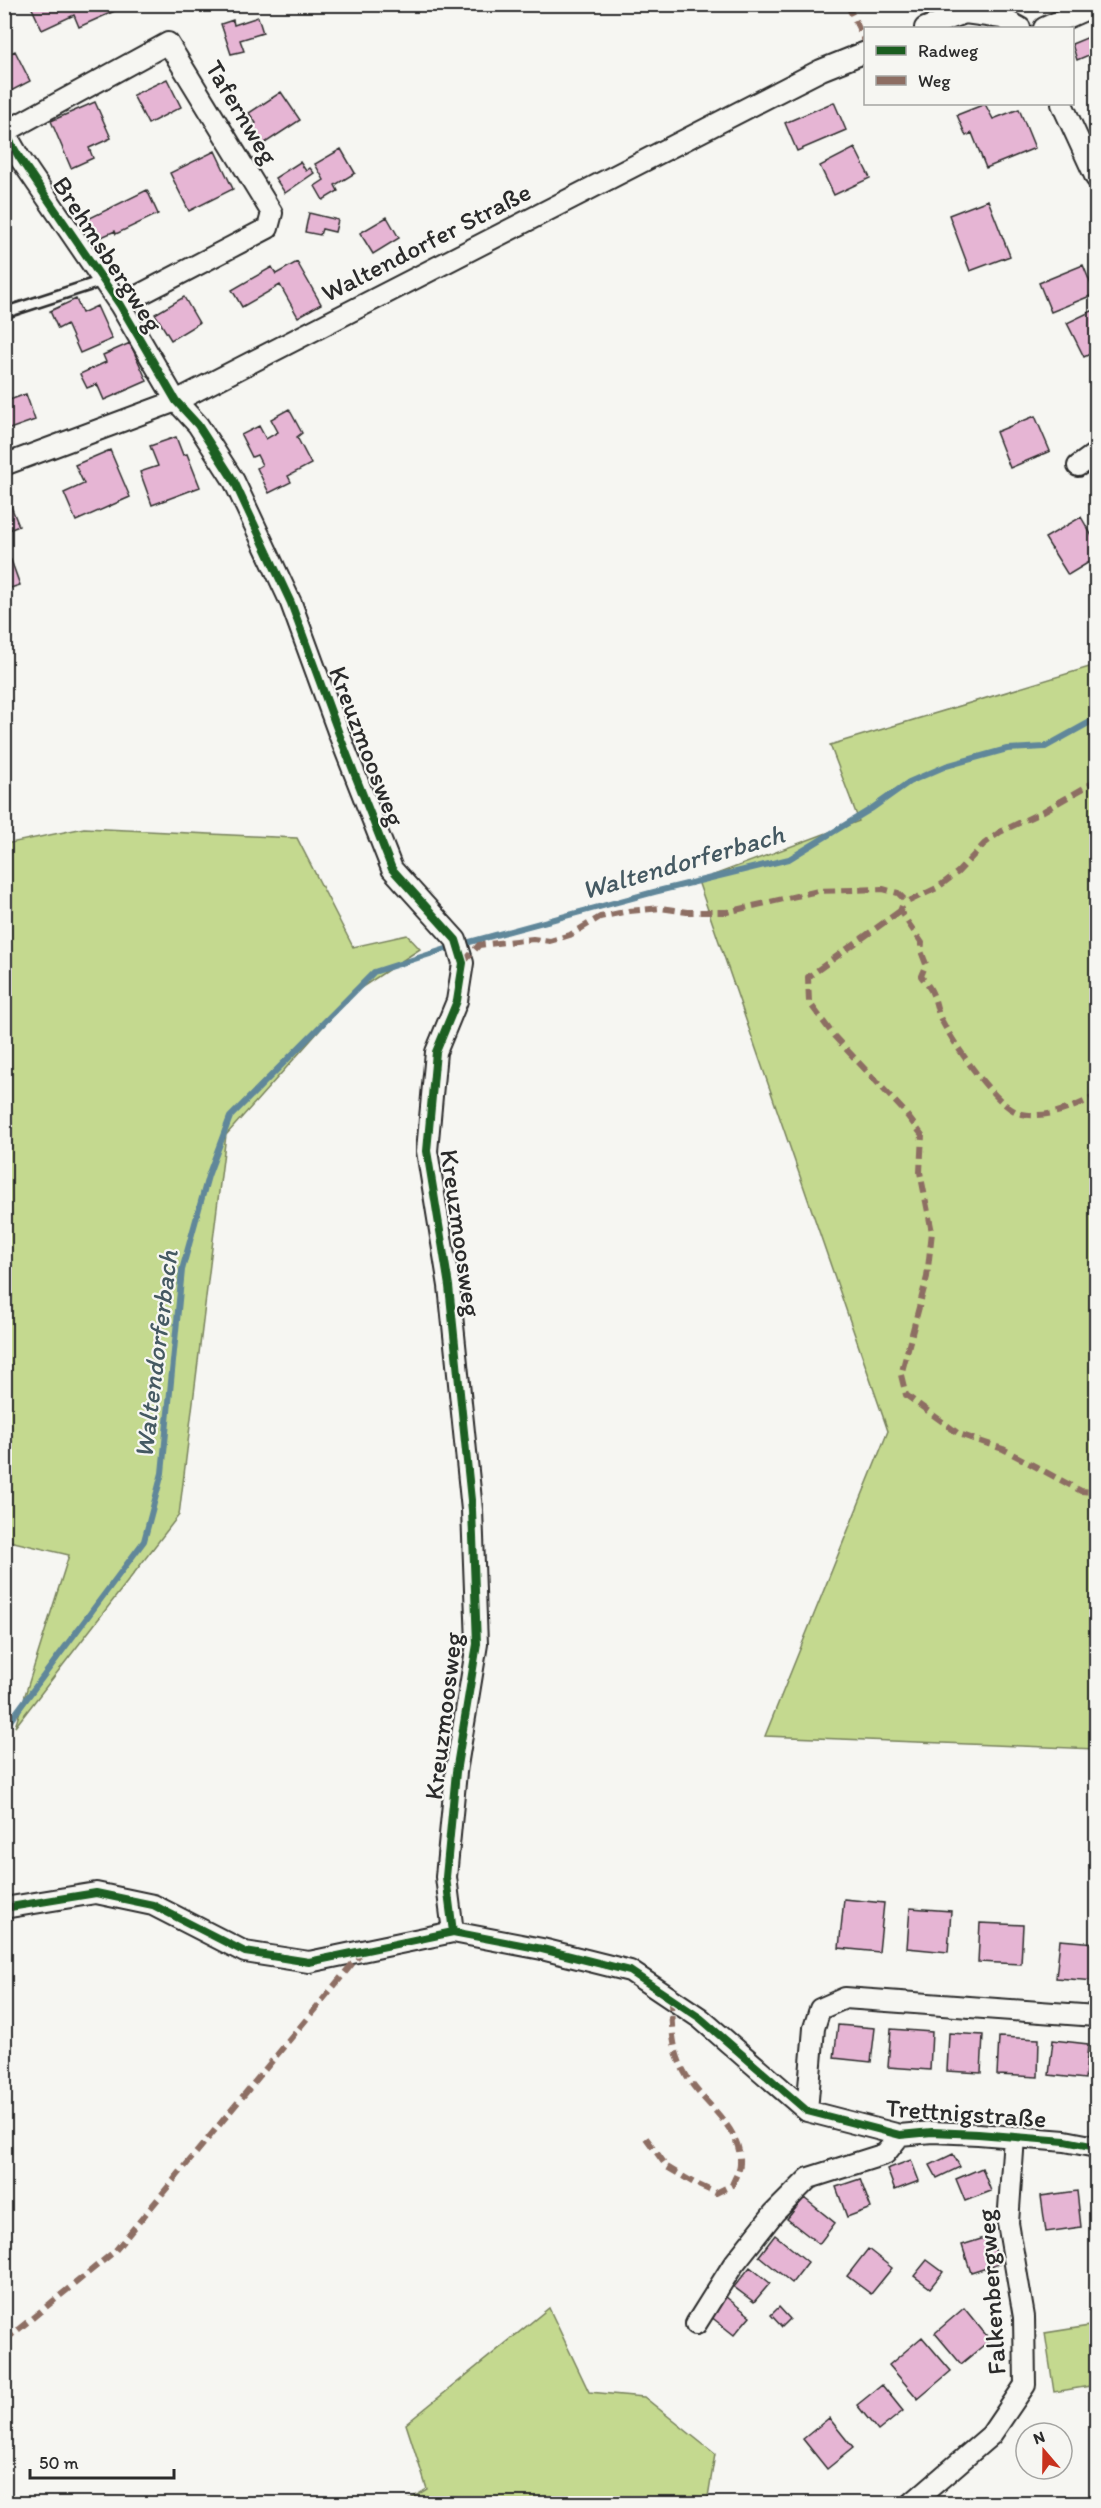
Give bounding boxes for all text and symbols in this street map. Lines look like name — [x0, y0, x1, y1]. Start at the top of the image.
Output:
legend — [864, 27, 1074, 105]
text: Radweg — [918, 40, 979, 62]
street label: Tafernweg — [199, 54, 286, 170]
text: Weg — [918, 70, 951, 92]
street label: Brehmsbergweg — [46, 170, 171, 338]
street label: Waltendorfer Straße — [316, 175, 536, 309]
street label: Kreuzmoosweg — [322, 662, 412, 831]
water label: Waltendorferbach — [578, 817, 788, 906]
street label: Kreuzmoosweg — [433, 1147, 489, 1319]
water label: Waltendorferbach — [126, 1248, 185, 1460]
street label: Kreuzmoosweg — [417, 1630, 469, 1802]
street label: Trettnigstraße — [884, 2091, 1048, 2135]
street label: Falkenbergweg — [969, 2207, 1013, 2376]
north arrow — [1014, 2421, 1074, 2481]
text: N — [1031, 2427, 1047, 2448]
scale bar — [30, 2442, 174, 2480]
text: 50 m — [39, 2452, 79, 2474]

